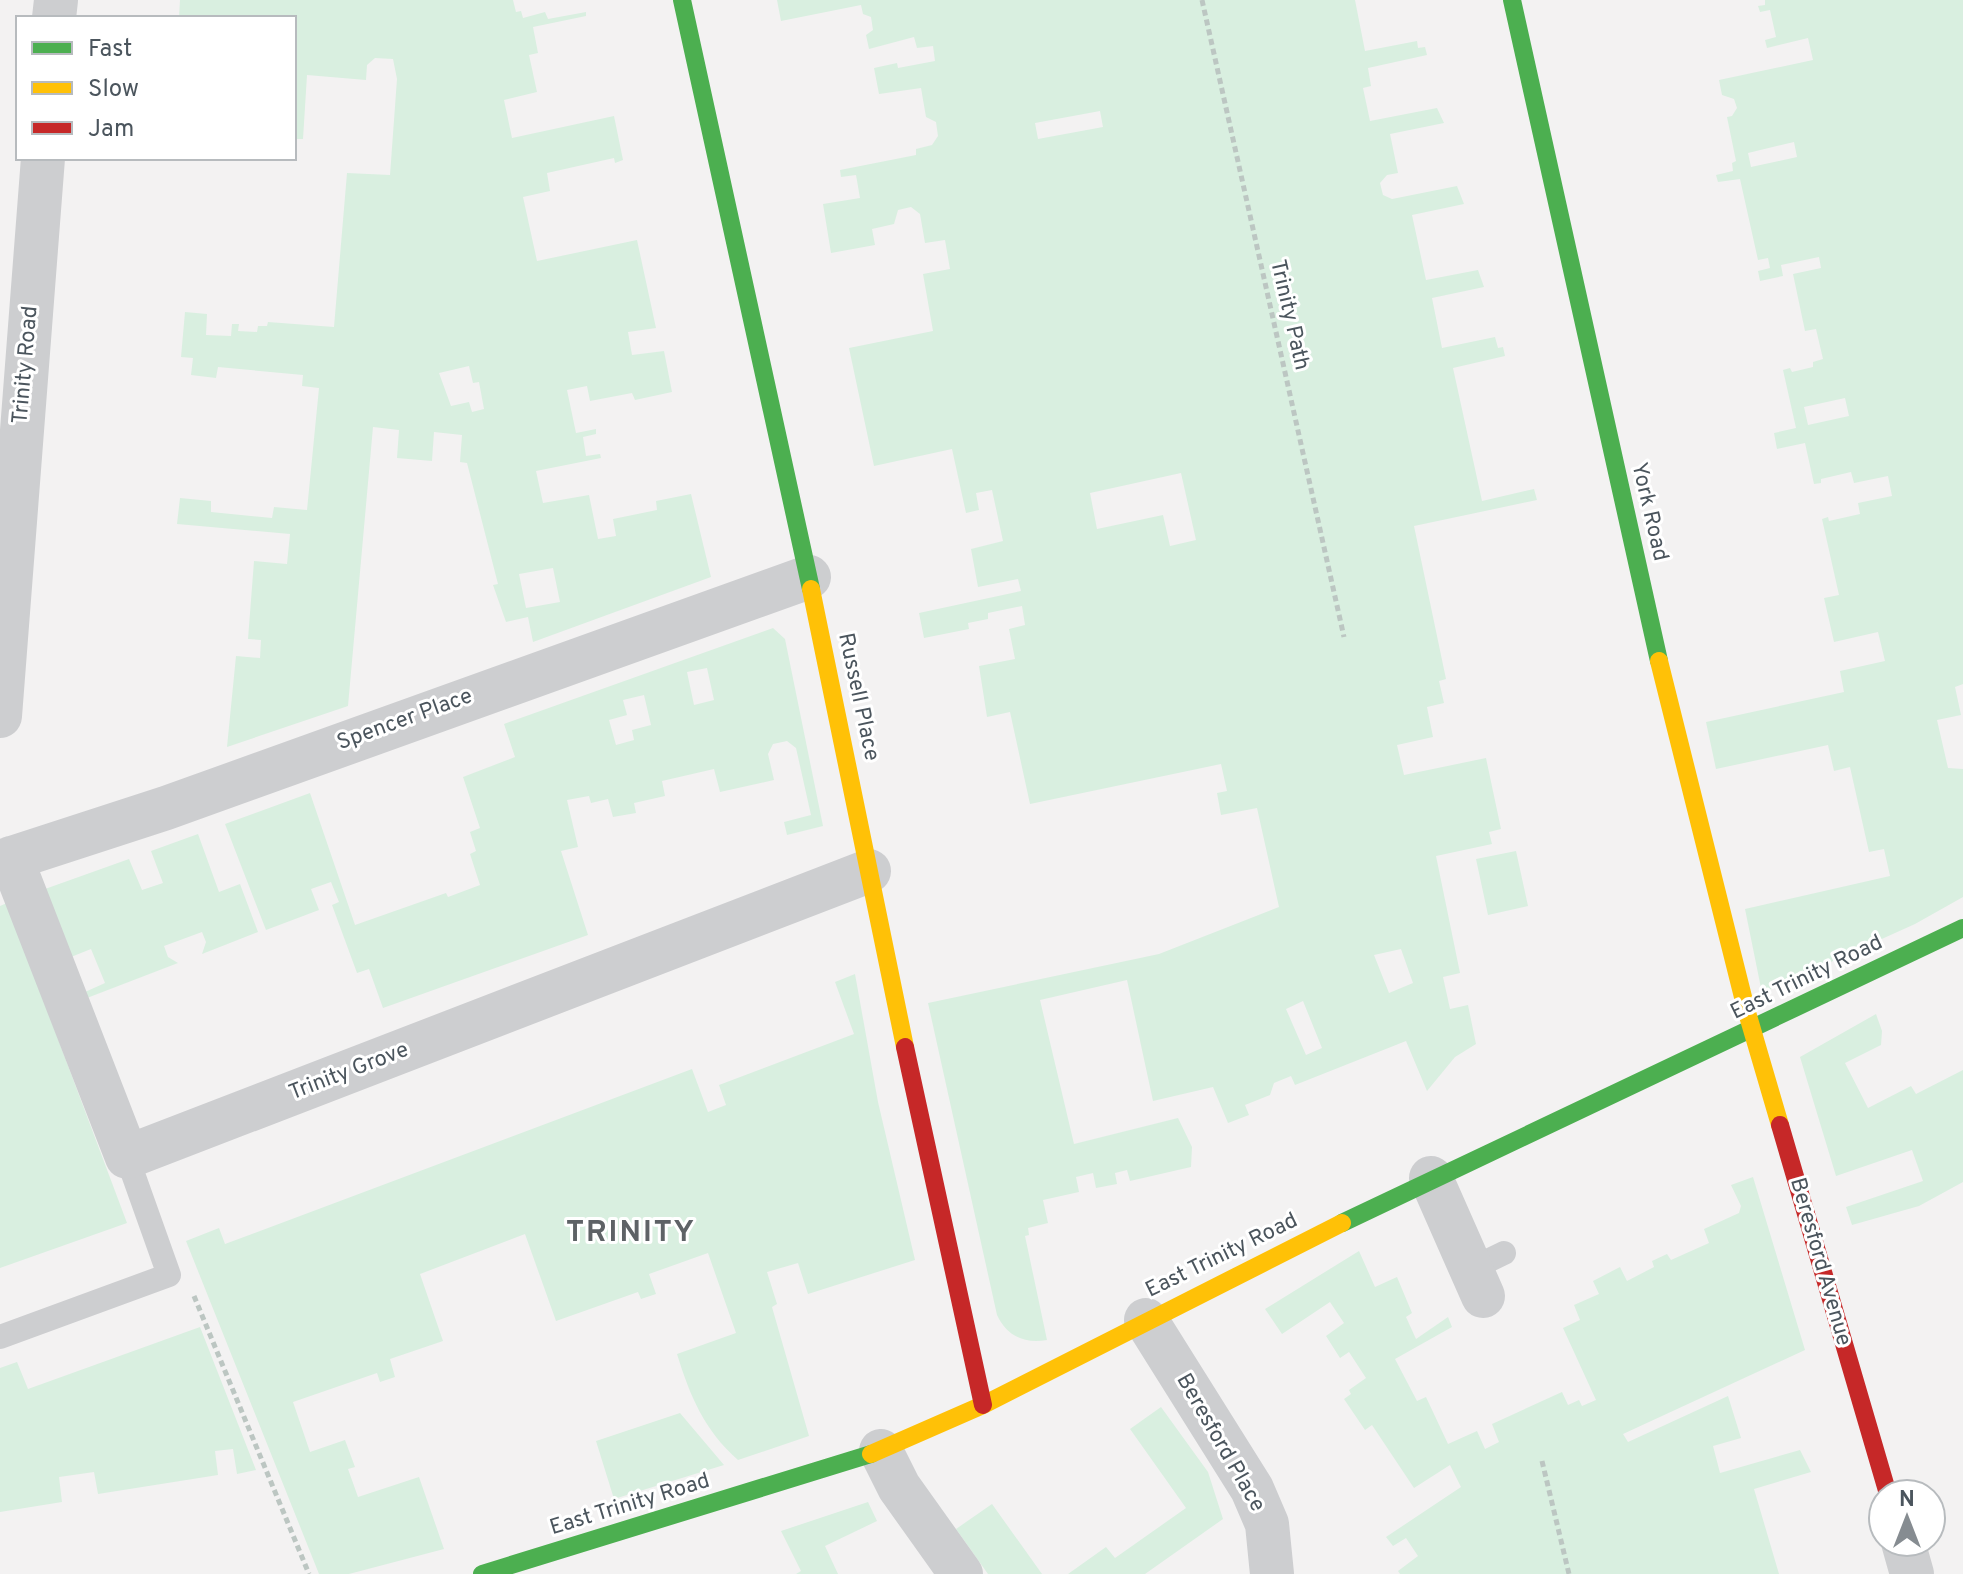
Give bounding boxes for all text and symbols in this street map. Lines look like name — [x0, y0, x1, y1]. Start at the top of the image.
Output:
legend — [16, 16, 296, 160]
text: Fast — [88, 35, 132, 65]
text: Slow — [88, 75, 139, 105]
text: Jam — [88, 115, 134, 145]
street label: Trinity Path — [1263, 257, 1315, 373]
street label: Trinity Road — [7, 305, 45, 425]
street label: York Road — [1625, 460, 1673, 564]
street label: Russell Place — [831, 631, 885, 763]
street label: Spencer Place — [334, 683, 476, 757]
street label: East Trinity Road — [1727, 929, 1887, 1027]
street label: Trinity Grove — [285, 1037, 413, 1107]
street label: Beresford Avenue — [1783, 1175, 1857, 1349]
street label: East Trinity Road — [1142, 1207, 1302, 1305]
district label: TRINITY — [566, 1215, 696, 1252]
street label: Beresford Place — [1169, 1369, 1271, 1517]
street label: East Trinity Road — [547, 1468, 713, 1542]
north arrow — [1867, 1478, 1947, 1558]
text: N — [1899, 1487, 1915, 1514]

